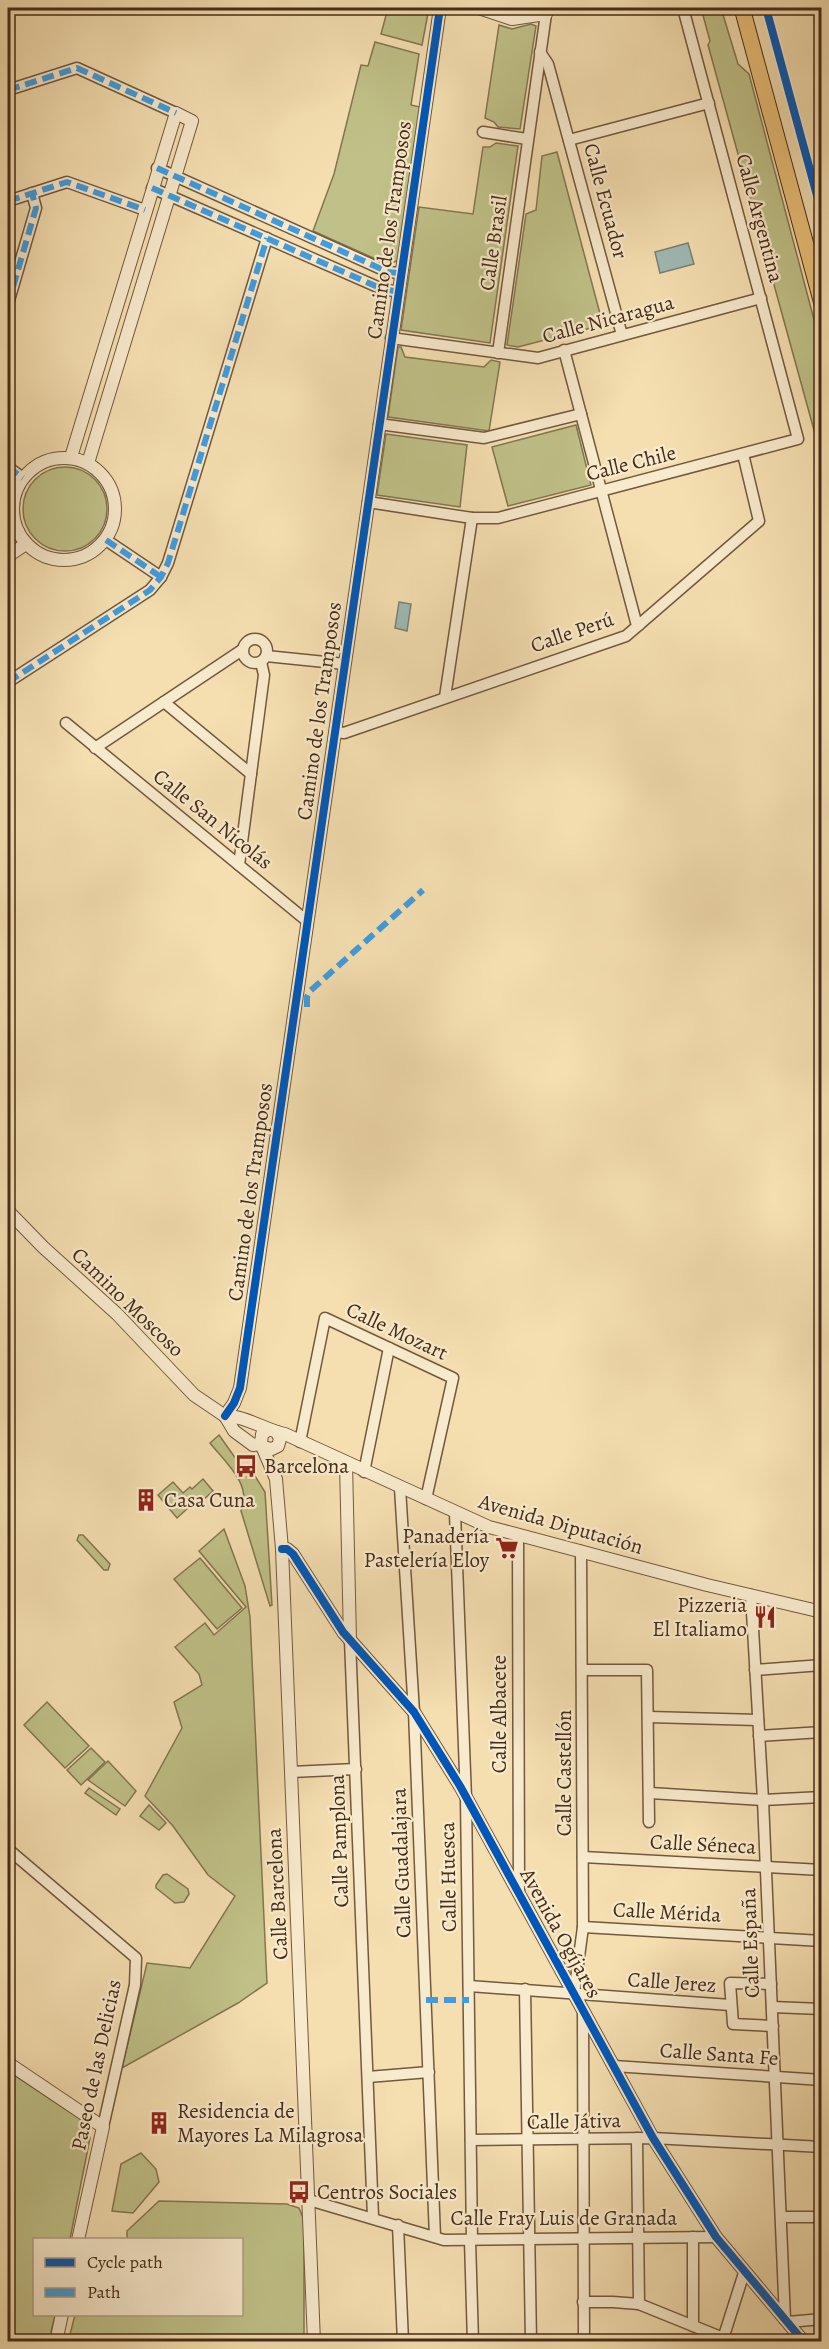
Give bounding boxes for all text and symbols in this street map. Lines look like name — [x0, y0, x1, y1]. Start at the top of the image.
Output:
street label: Camino de los Tramposos — [360, 119, 418, 341]
street label: Calle Ecuador — [577, 140, 635, 262]
street label: Calle Argentina — [729, 151, 791, 286]
street label: Calle Brasil — [472, 193, 514, 293]
street label: Calle Nicaragua — [539, 288, 677, 350]
street label: Calle Chile — [583, 438, 679, 488]
street label: Camino de los Tramposos — [290, 600, 348, 822]
street label: Calle Perú — [527, 605, 618, 659]
street label: Calle San Nicolás — [147, 762, 279, 876]
street label: Camino de los Tramposos — [221, 1081, 279, 1303]
street label: Camino Moscoso — [66, 1241, 190, 1363]
street label: Calle Mozart — [342, 1295, 452, 1367]
place label: Barcelona — [264, 1452, 349, 1480]
bus stop icon: Barcelona — [233, 1453, 259, 1479]
place label: Casa Cuna — [164, 1486, 255, 1514]
building icon: Casa Cuna — [133, 1487, 159, 1513]
street label: Avenida Diputación — [475, 1487, 646, 1561]
place label: Panadería Pastelería Eloy — [364, 1522, 490, 1574]
supermarket icon: Panadería Pastelería Eloy — [494, 1535, 520, 1561]
place label: Pizzeria El Italiamo — [652, 1591, 747, 1643]
restaurant icon: Pizzeria El Italiamo — [752, 1604, 778, 1630]
street label: Calle Albacete — [485, 1655, 513, 1773]
street label: Calle Castellón — [550, 1710, 578, 1836]
street label: Calle Pamplona — [323, 1774, 355, 1908]
street label: Calle Guadalajara — [384, 1787, 418, 1938]
street label: Calle Huesca — [433, 1821, 463, 1932]
street label: Calle Barcelona — [260, 1827, 294, 1961]
street label: Calle Séneca — [649, 1827, 757, 1861]
street label: Avenida Ogíjares — [513, 1862, 608, 2003]
street label: Calle España — [734, 1887, 766, 1998]
street label: Calle Mérida — [612, 1895, 722, 1929]
street label: Calle Jerez — [627, 1965, 717, 1999]
street label: Paseo de las Delicias — [64, 1977, 128, 2153]
street label: Calle Santa Fe — [659, 2036, 779, 2072]
place label: Residencia de Mayores La Milagrosa — [177, 2097, 364, 2149]
street label: Calle Játiva — [527, 2106, 622, 2136]
building icon: Residencia de Mayores La Milagrosa — [146, 2110, 172, 2136]
place label: Centros Sociales — [317, 2178, 457, 2206]
bus stop icon: Centros Sociales — [286, 2179, 312, 2205]
street label: Calle Fray Luis de Granada — [451, 2204, 678, 2232]
legend — [33, 2238, 243, 2316]
text: Cycle path — [87, 2250, 163, 2274]
text: Path — [87, 2280, 121, 2304]

